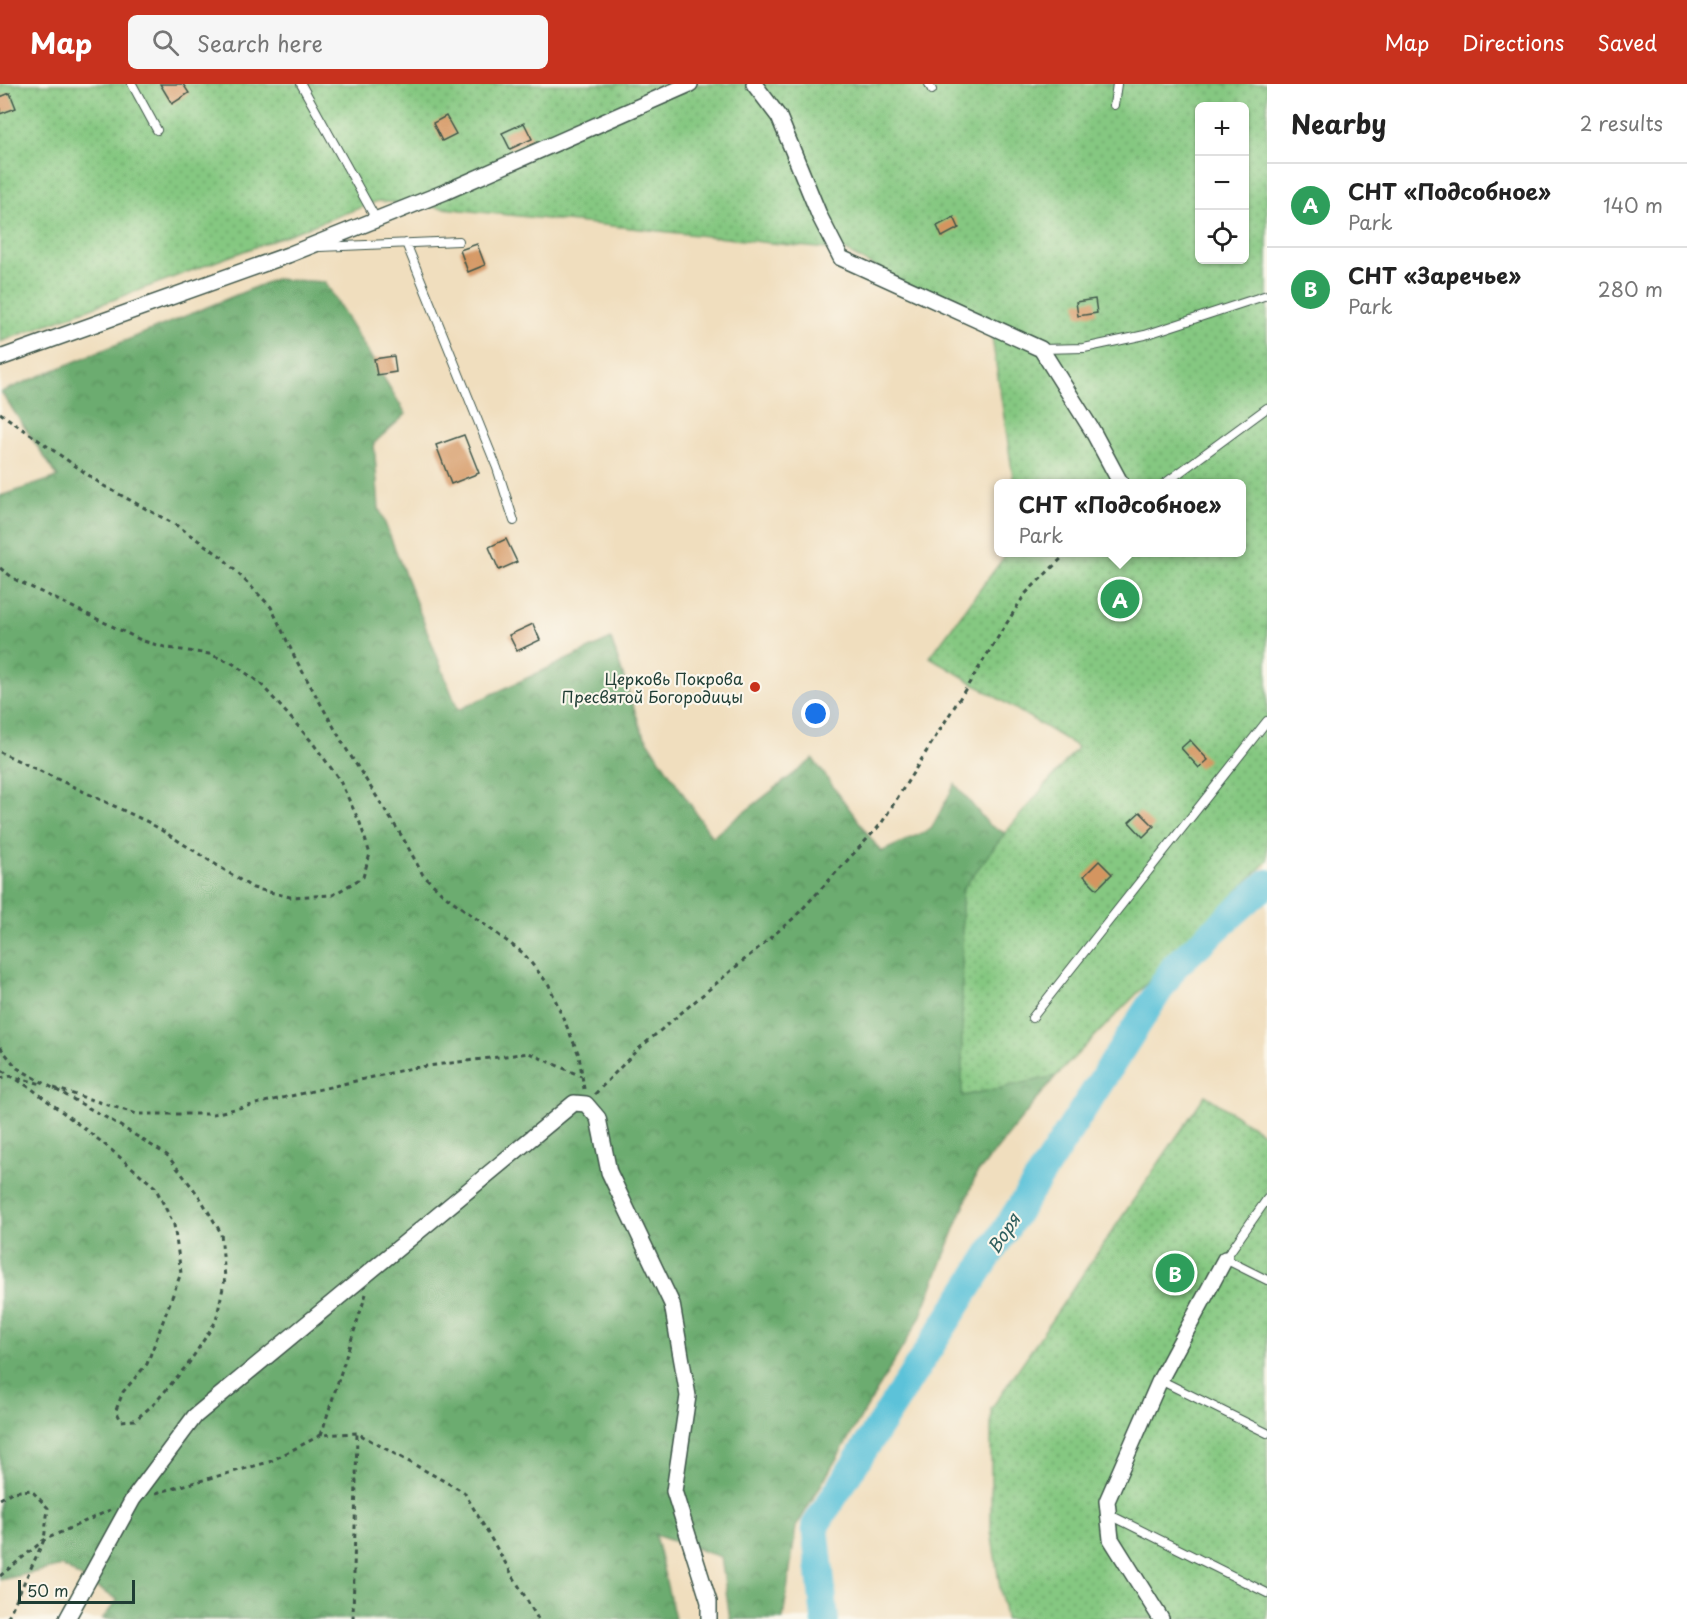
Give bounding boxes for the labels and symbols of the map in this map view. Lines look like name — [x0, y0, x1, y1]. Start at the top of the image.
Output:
pin: A — [1100, 576, 1140, 622]
place label: Церковь Покрова Пресвятой Богородицы — [562, 666, 743, 708]
marker: Церковь Покрова Пресвятой Богородицы — [748, 680, 762, 694]
your location — [801, 699, 830, 728]
water label: Воря — [980, 1207, 1027, 1258]
pin: B — [1156, 1250, 1194, 1296]
scale bar — [18, 1577, 135, 1604]

